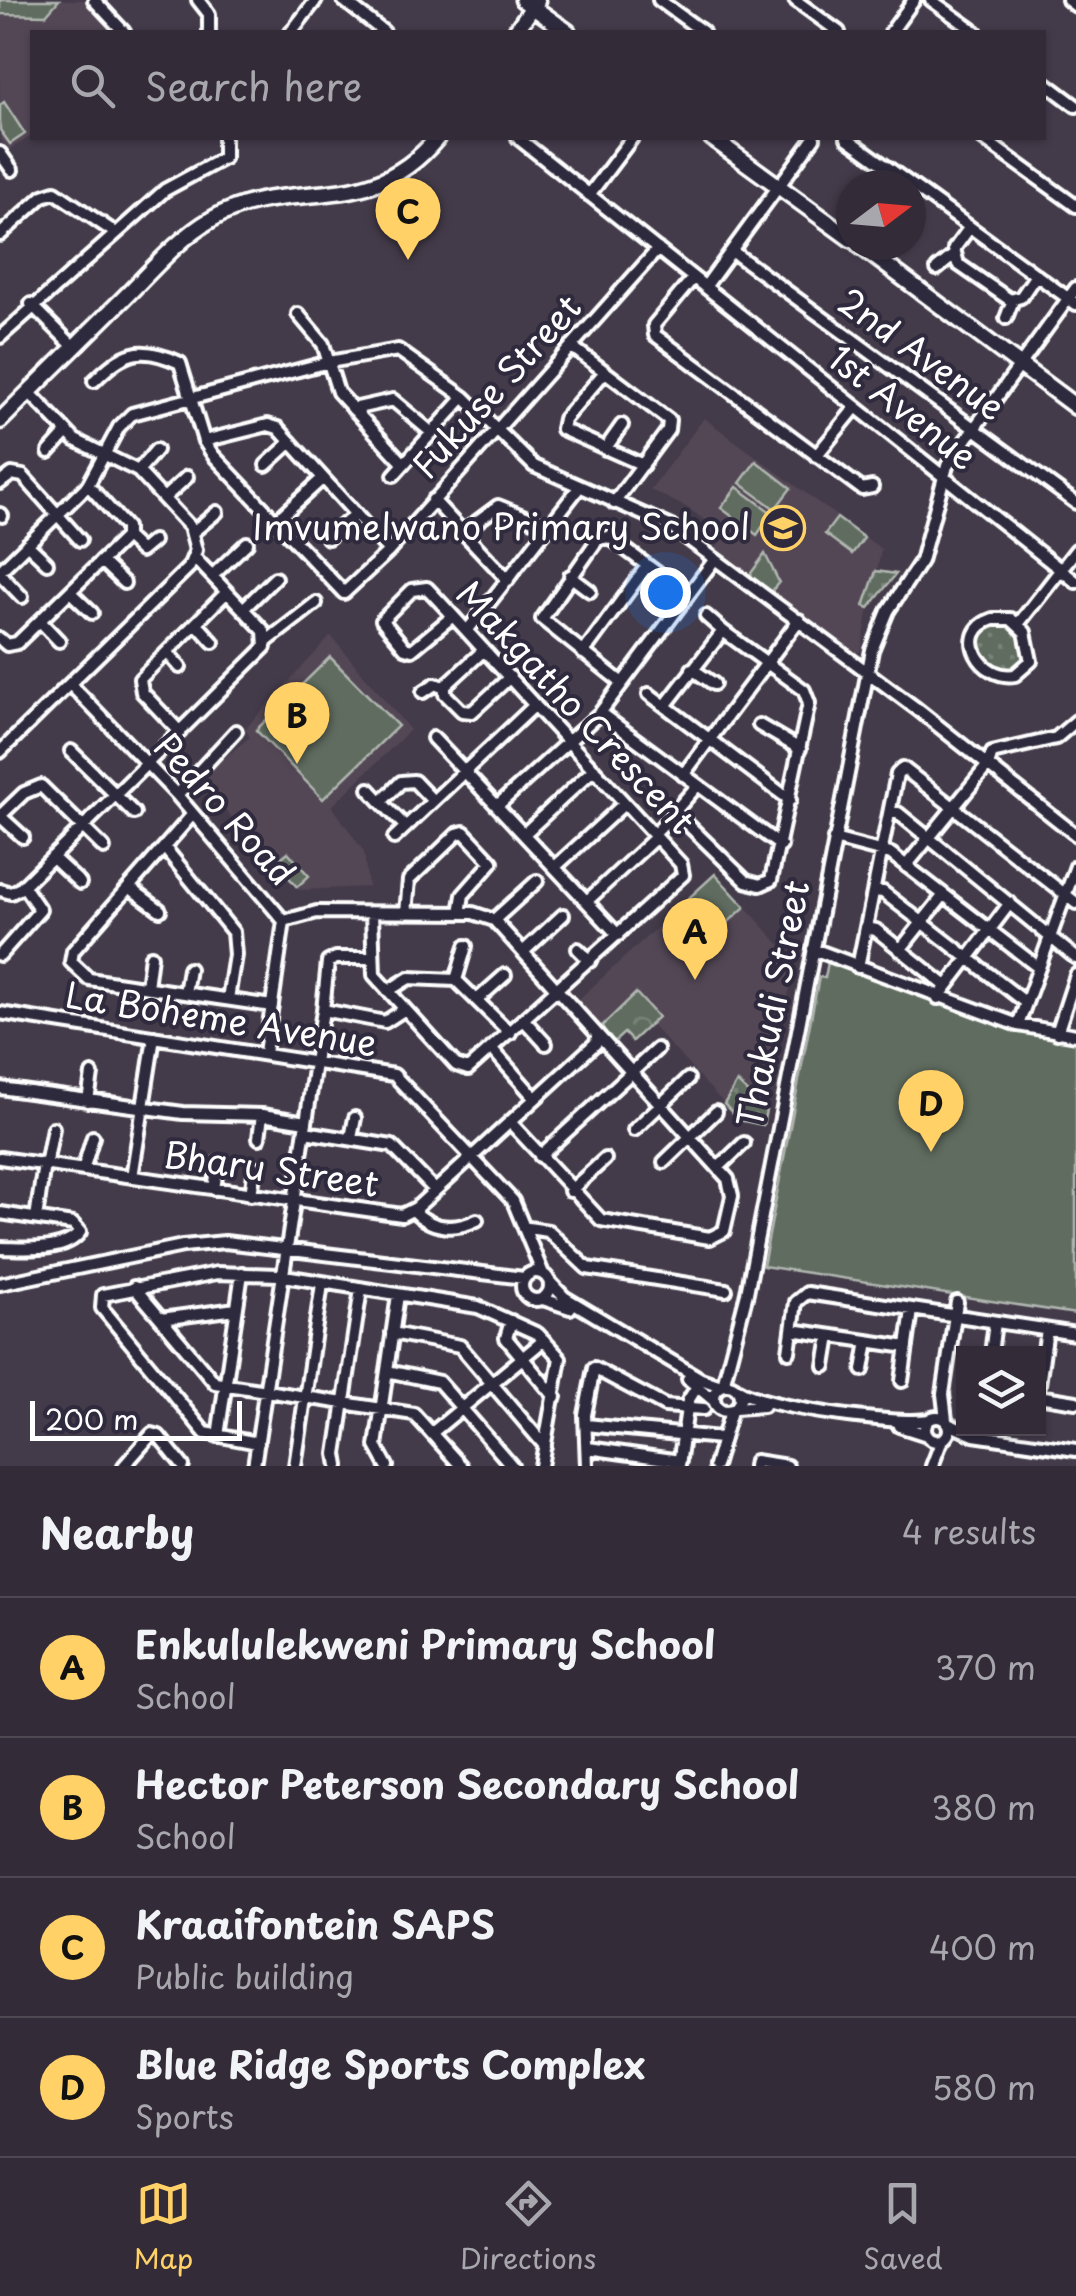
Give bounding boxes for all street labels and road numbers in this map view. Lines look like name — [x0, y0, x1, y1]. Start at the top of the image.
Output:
street label: 2nd Avenue — [828, 274, 1017, 432]
street label: Fukuse Street — [398, 282, 592, 489]
street label: 1st Avenue — [818, 331, 989, 481]
street label: Makgatho Crescent — [445, 568, 709, 845]
street label: Pedro Road — [143, 720, 309, 896]
street label: Thakudi Street — [722, 875, 821, 1132]
street label: La Boheme Avenue — [62, 967, 381, 1068]
street label: Bharu Street — [160, 1126, 382, 1209]

